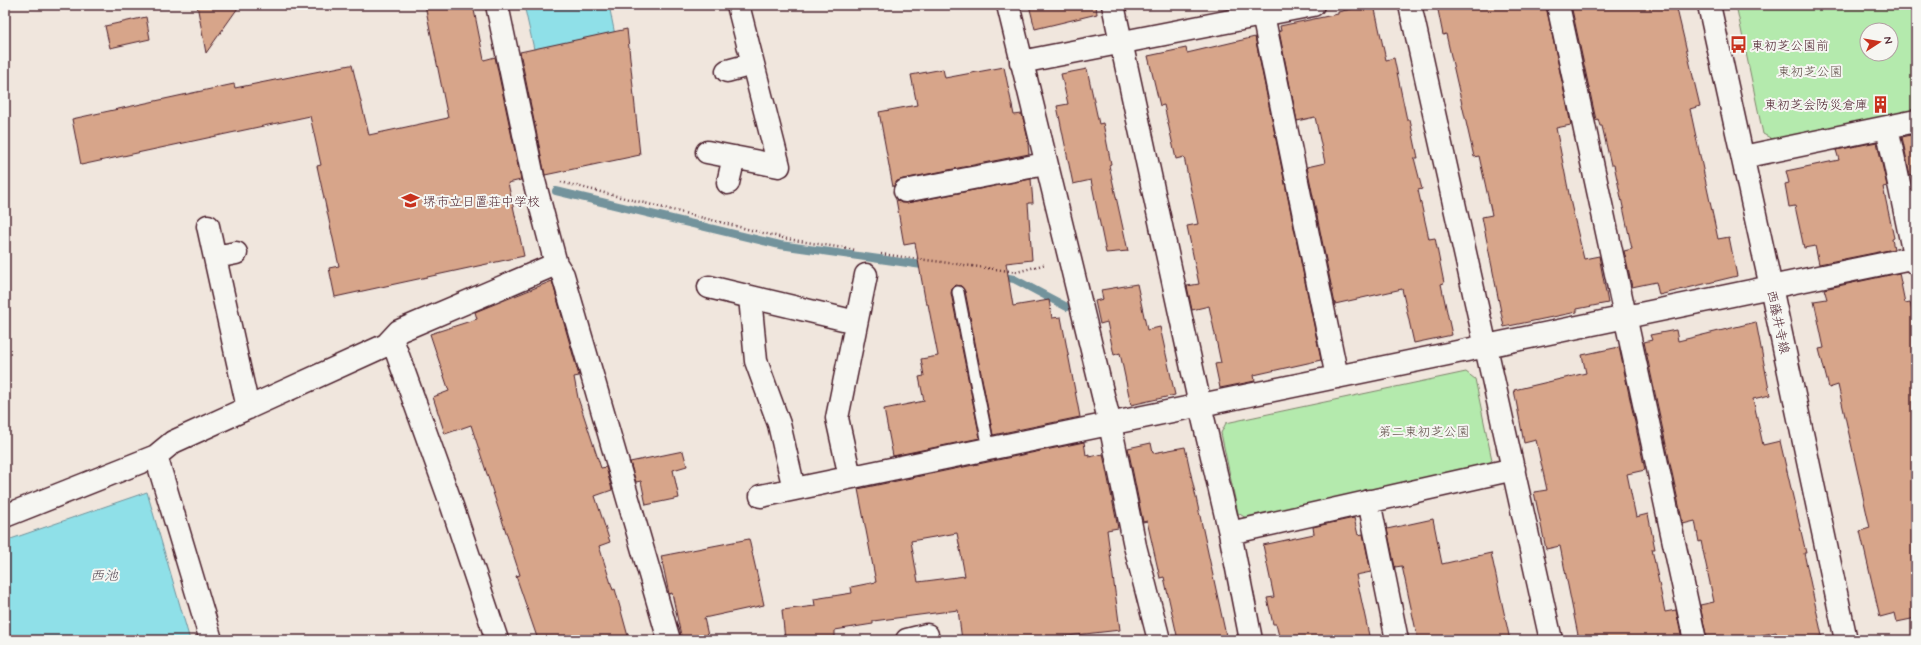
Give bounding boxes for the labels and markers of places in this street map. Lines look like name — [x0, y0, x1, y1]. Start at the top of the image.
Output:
bus stop icon: 東初芝公園前 — [1728, 35, 1748, 55]
place label: 東初芝公園前 — [1751, 38, 1829, 55]
building icon: 東初芝会防災倉庫 — [1871, 94, 1891, 114]
place label: 東初芝会防災倉庫 — [1764, 97, 1868, 114]
school or university icon: 堺市立日置荘中学校 — [400, 191, 420, 211]
place label: 堺市立日置荘中学校 — [423, 194, 540, 211]

